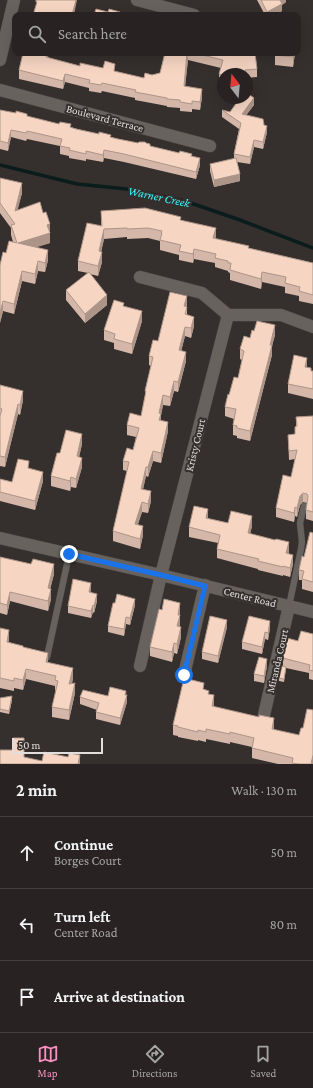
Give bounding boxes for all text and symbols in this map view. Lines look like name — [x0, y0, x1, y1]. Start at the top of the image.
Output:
search box — [12, 12, 301, 56]
icon: search — [26, 23, 48, 45]
text: Search here — [58, 26, 127, 42]
north arrow — [217, 68, 253, 104]
street label: Boulevard Terrace — [65, 102, 145, 134]
water label: Warner Creek — [127, 184, 192, 211]
street label: Kristy Court — [183, 417, 208, 473]
route end — [60, 545, 78, 563]
street label: Center Road — [222, 585, 278, 609]
street label: Miranda Court — [264, 628, 290, 694]
route start — [175, 666, 193, 684]
scale bar — [12, 736, 103, 755]
text: 50 m — [18, 739, 40, 751]
text: 2 min — [16, 781, 57, 800]
text: Walk · 130 m — [231, 783, 297, 798]
text: Continue — [54, 837, 113, 853]
icon: ahead — [16, 842, 38, 864]
text: 50 m — [271, 845, 297, 860]
text: Borges Court — [54, 853, 121, 868]
text: Turn left — [54, 909, 110, 925]
icon: left — [16, 914, 38, 936]
text: 80 m — [270, 917, 297, 932]
text: Center Road — [54, 925, 118, 940]
icon: arrive — [16, 986, 38, 1008]
text: Arrive at destination — [54, 989, 185, 1005]
tab: Map — [37, 1043, 59, 1079]
tab: Directions — [132, 1043, 177, 1079]
tab: Saved — [251, 1043, 276, 1079]

